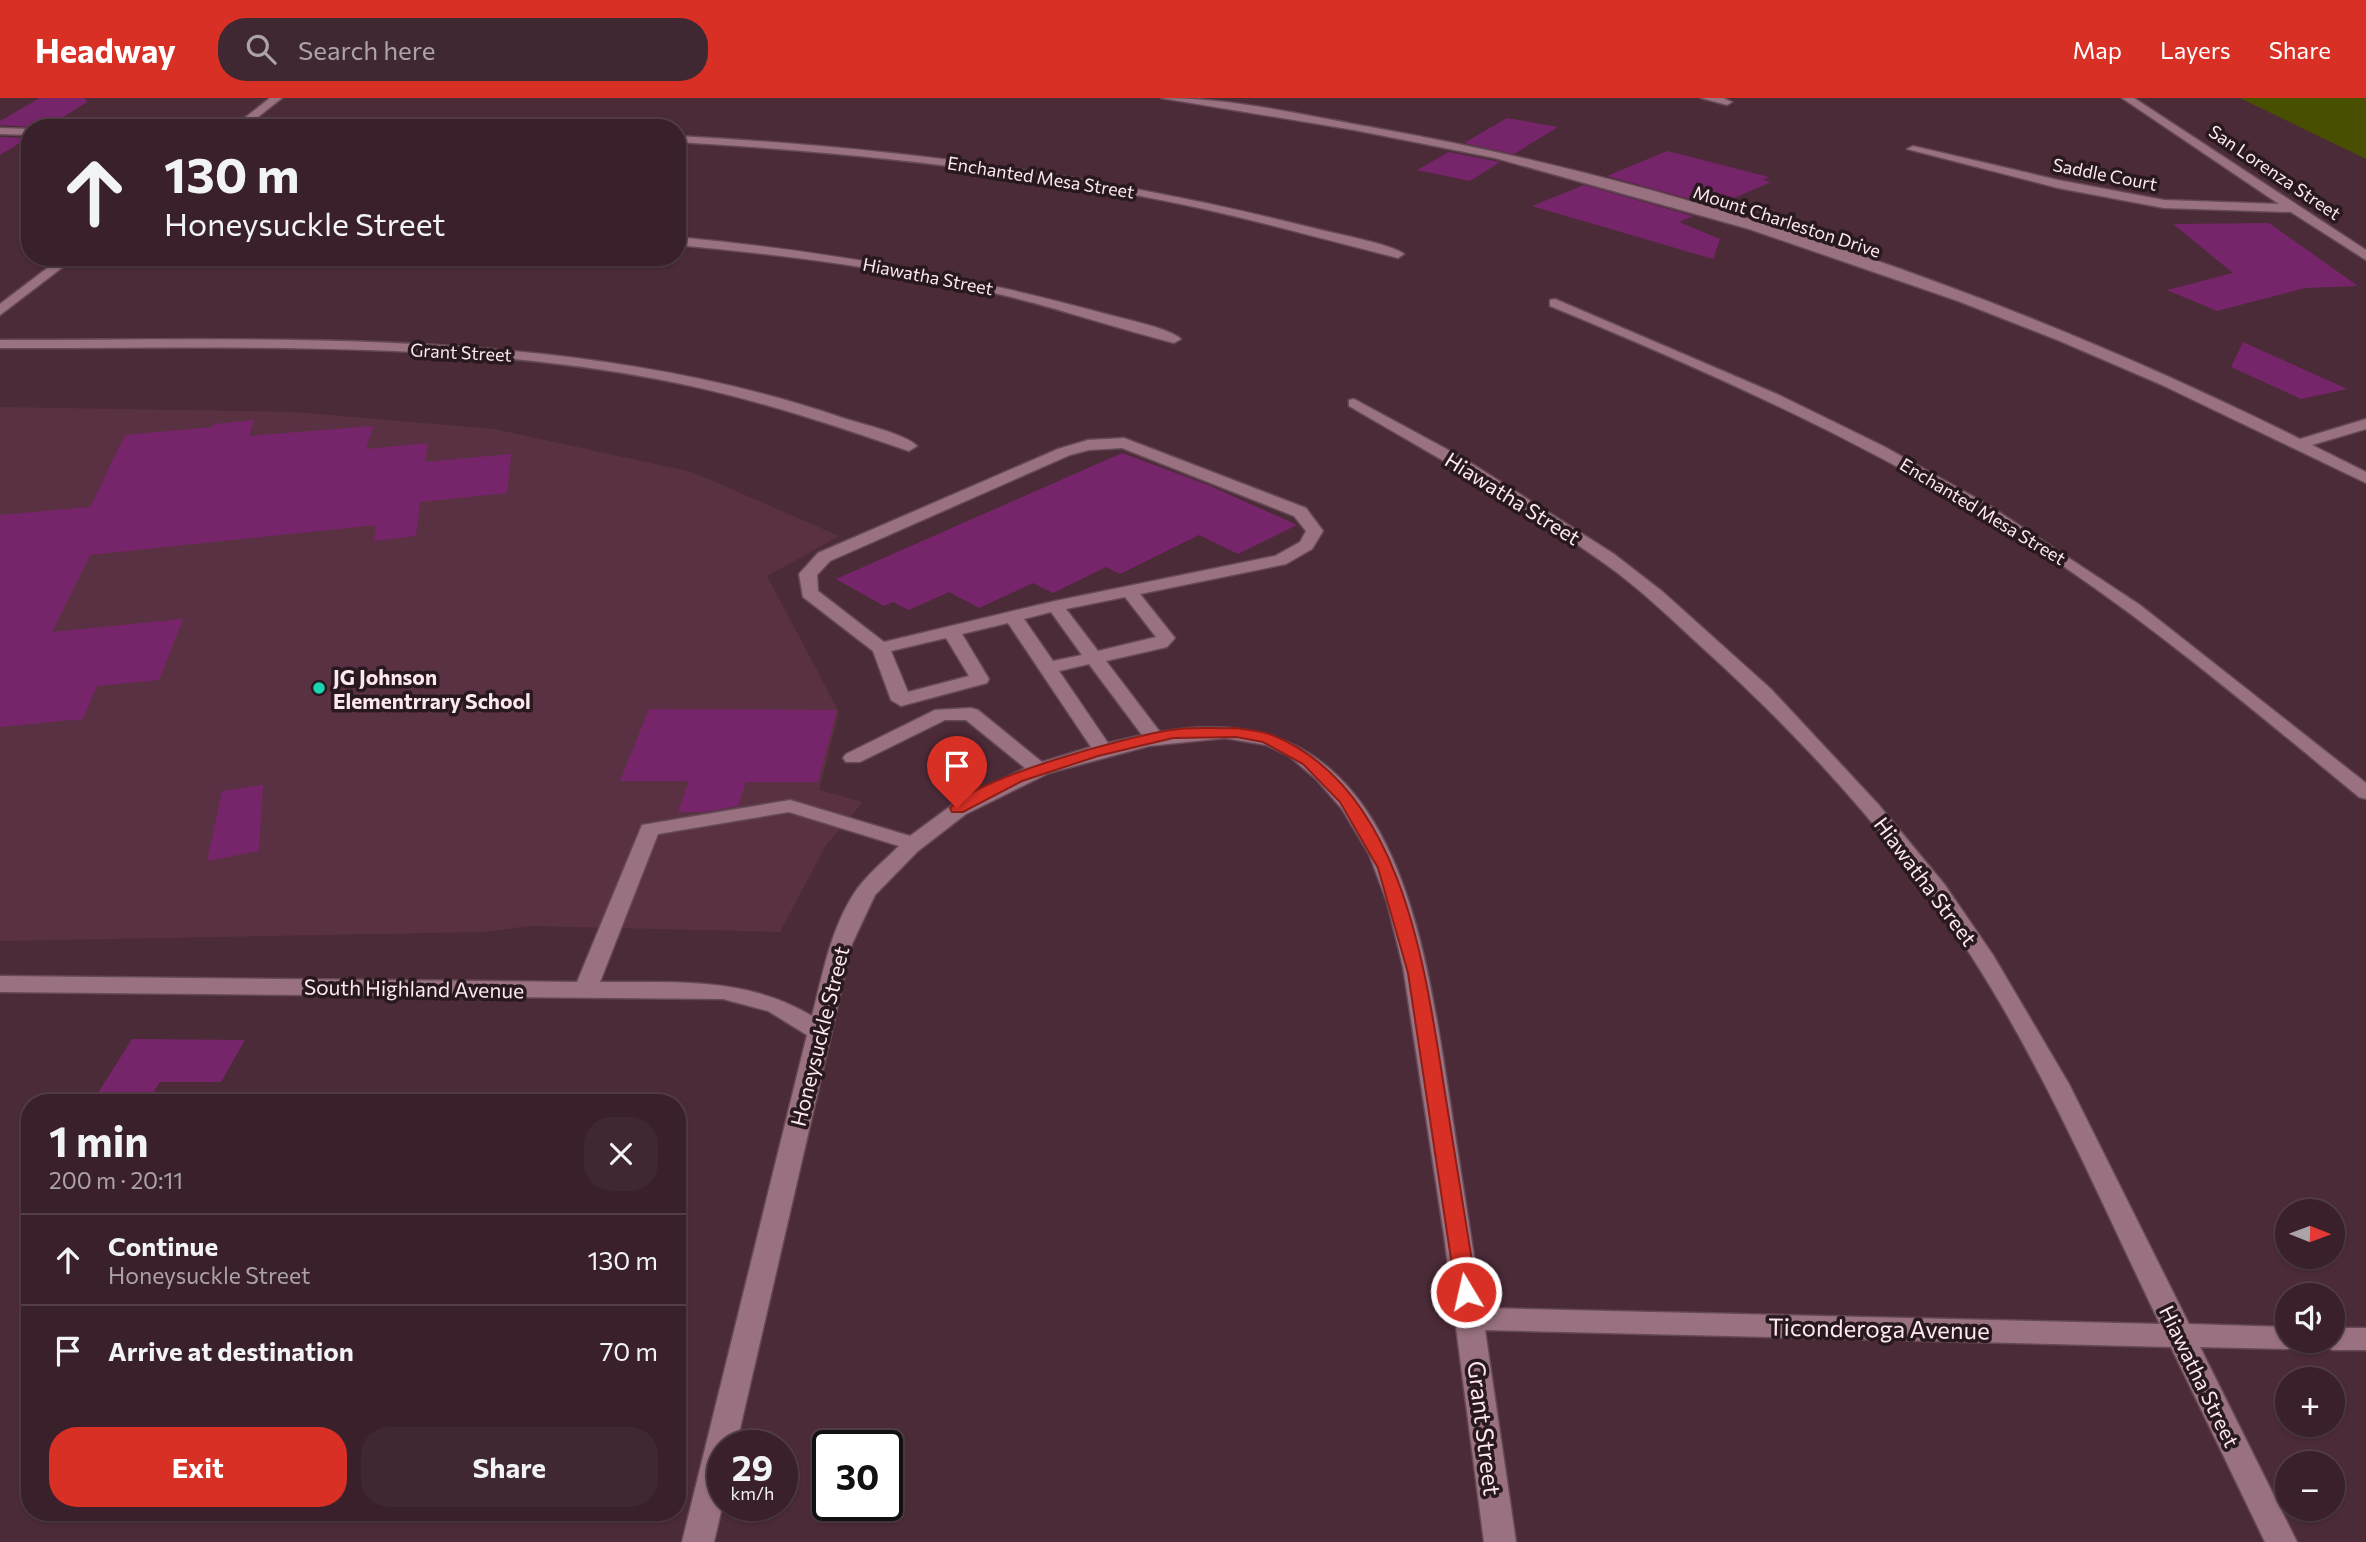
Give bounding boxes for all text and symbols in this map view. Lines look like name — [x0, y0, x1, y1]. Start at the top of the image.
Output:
search box — [218, 18, 708, 81]
text: Headway — [35, 29, 176, 70]
icon: search — [242, 30, 280, 68]
text: Search here — [298, 34, 436, 65]
text: Map — [2073, 35, 2122, 64]
text: Layers — [2160, 35, 2231, 64]
text: Share — [2269, 35, 2331, 64]
street label: San Lorenza Street — [2205, 120, 2345, 224]
text: 130 m — [164, 143, 299, 203]
icon: ahead — [49, 147, 140, 238]
street label: Enchanted Mesa Street — [946, 151, 1136, 203]
street label: Saddle Court — [2051, 153, 2159, 195]
street label: Mount Charleston Drive — [1690, 180, 1884, 262]
text: Honeysuckle Street — [164, 203, 445, 243]
street label: Hiawatha Street — [861, 253, 995, 299]
street label: Grant Street — [410, 338, 512, 366]
street label: Hiawatha Street — [1441, 446, 1585, 550]
street label: Enchanted Mesa Street — [1896, 453, 2070, 569]
place label: JG Johnson Elementrrary School — [333, 664, 531, 713]
marker: JG Johnson Elementrrary School — [311, 680, 327, 696]
pin — [927, 736, 987, 808]
icon: arrive — [938, 747, 976, 785]
street label: Hiawatha Street — [1870, 812, 1982, 950]
street label: Honeysuckle Street — [785, 943, 853, 1129]
street label: South Highland Avenue — [304, 974, 524, 1002]
text: 1 min — [49, 1114, 149, 1166]
button: close — [584, 1117, 658, 1191]
text: 200 m · 20:11 — [49, 1166, 183, 1194]
north arrow — [2275, 1199, 2345, 1269]
map controls — [2275, 1199, 2345, 1521]
text: Continue — [108, 1230, 218, 1261]
icon: ahead — [49, 1241, 87, 1279]
text: 130 m — [587, 1244, 658, 1275]
position arrow — [1429, 1255, 1503, 1329]
text: Honeysuckle Street — [108, 1261, 310, 1289]
button: sound — [2275, 1283, 2345, 1353]
street label: Hiawatha Street — [2155, 1301, 2245, 1451]
street label: Ticonderoga Avenue — [1768, 1312, 1990, 1344]
icon: arrive — [49, 1332, 87, 1370]
text: Arrive at destination — [108, 1335, 354, 1366]
text: 70 m — [600, 1335, 658, 1366]
street label: Grant Street — [1462, 1359, 1508, 1497]
button: + — [2275, 1367, 2345, 1437]
button: Exit — [49, 1427, 347, 1507]
button: Share — [361, 1427, 658, 1507]
speed limit sign: 30 — [812, 1430, 903, 1521]
text: 29 — [732, 1445, 773, 1488]
button: − — [2275, 1451, 2345, 1521]
text: km/h — [731, 1482, 774, 1504]

